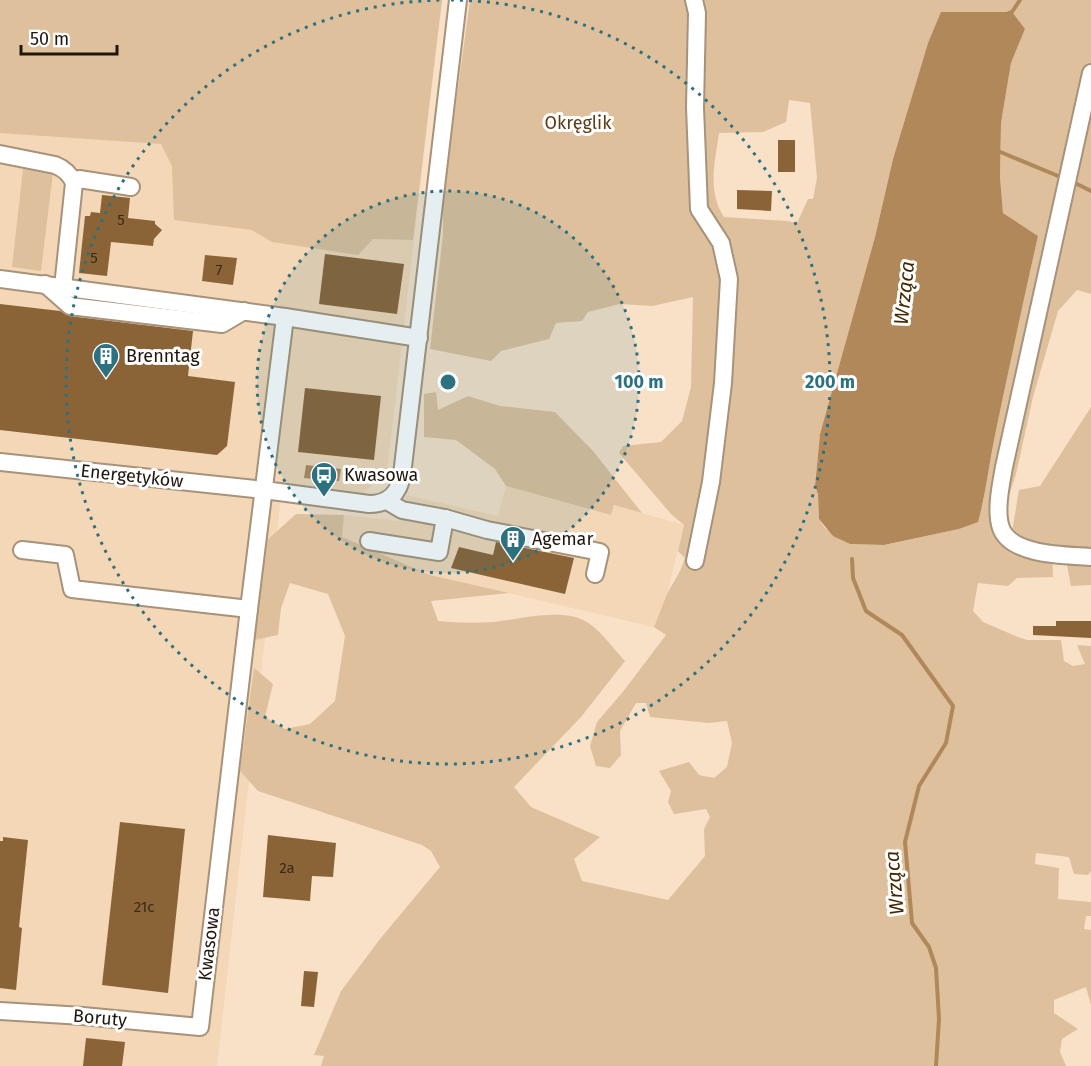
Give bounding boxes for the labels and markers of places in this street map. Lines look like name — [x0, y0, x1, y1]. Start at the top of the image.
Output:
building icon: Brenntag — [91, 341, 121, 379]
place label: Brenntag — [126, 345, 200, 367]
centre of rings — [438, 372, 458, 392]
bus stop icon: Kwasowa — [309, 460, 339, 498]
place label: Kwasowa — [344, 464, 418, 486]
building icon: Agemar — [498, 524, 528, 562]
place label: Agemar — [532, 528, 593, 550]

